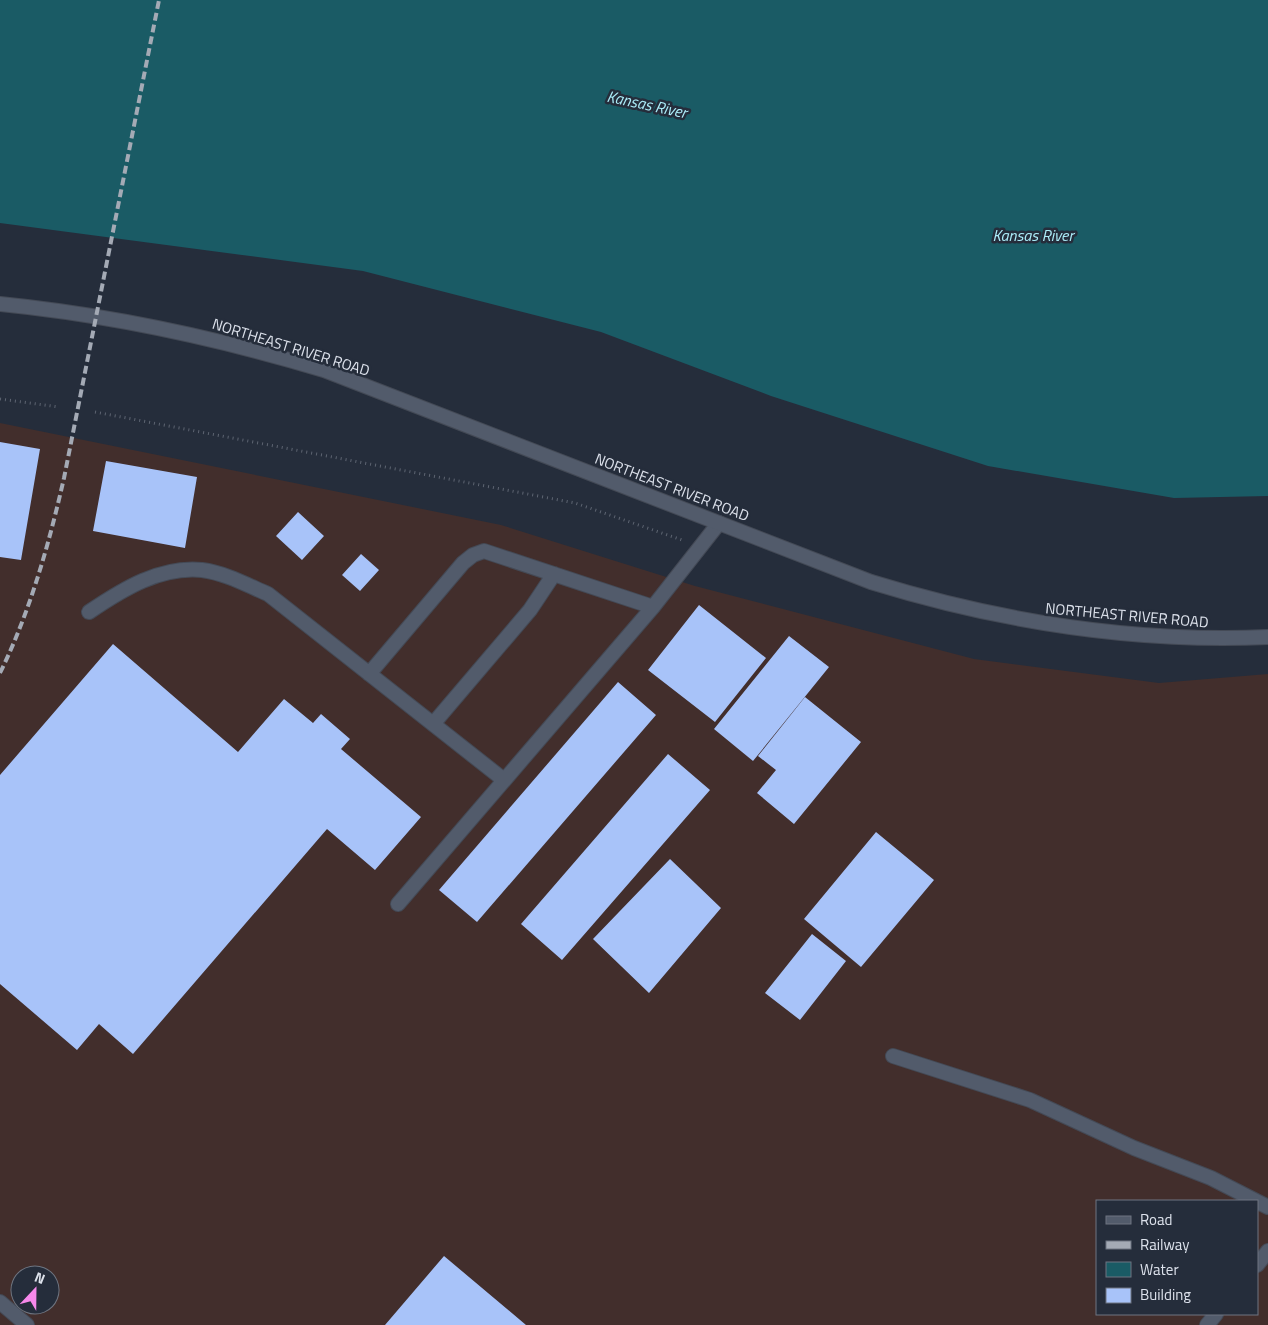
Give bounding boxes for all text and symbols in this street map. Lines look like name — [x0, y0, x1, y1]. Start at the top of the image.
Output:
water label: Kansas River — [605, 84, 691, 125]
water label: Kansas River — [992, 223, 1075, 247]
street label: NORTHEAST RIVER ROAD — [209, 312, 373, 382]
street label: NORTHEAST RIVER ROAD — [591, 447, 753, 527]
street label: NORTHEAST RIVER ROAD — [1044, 596, 1210, 634]
legend — [1096, 1200, 1258, 1315]
text: Road — [1140, 1208, 1172, 1231]
text: Railway — [1140, 1233, 1190, 1256]
text: Water — [1140, 1258, 1179, 1281]
north arrow — [10, 1265, 60, 1315]
text: N — [32, 1266, 48, 1289]
text: Building — [1140, 1283, 1191, 1306]

